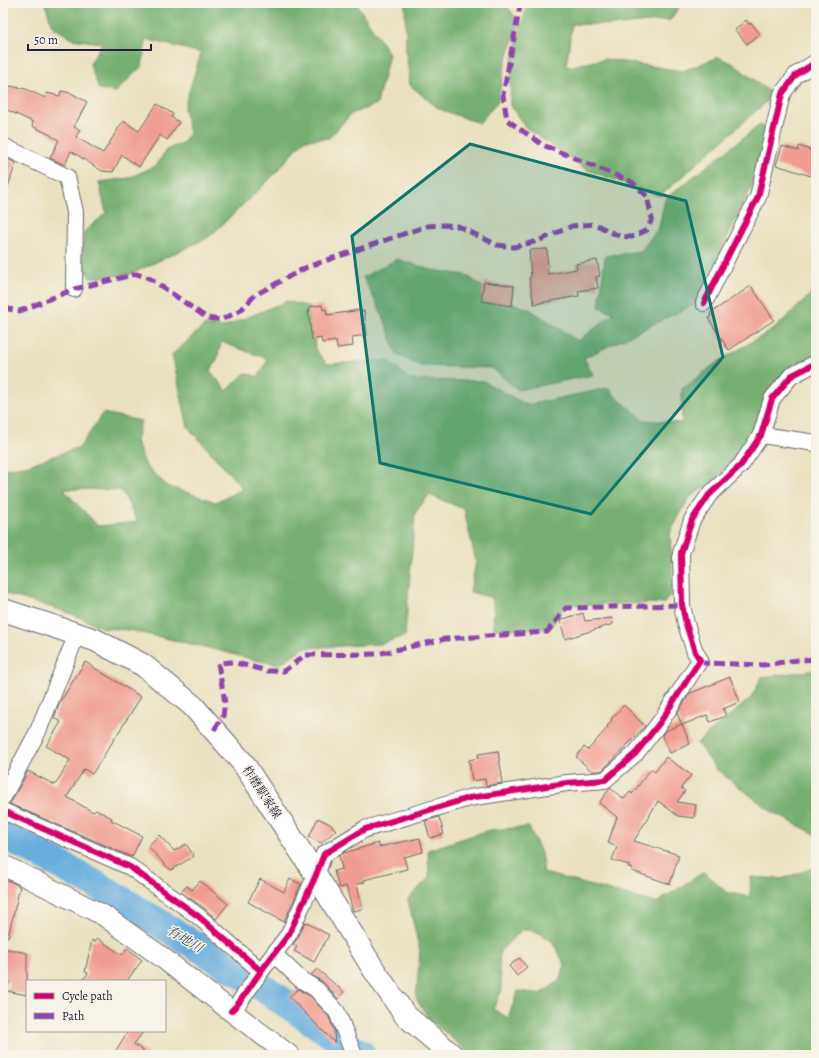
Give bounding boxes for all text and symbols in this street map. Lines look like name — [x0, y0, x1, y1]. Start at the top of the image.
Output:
scale bar — [28, 26, 151, 52]
text: 50 m — [34, 32, 58, 48]
street label: 柞磨駅家線 — [239, 762, 285, 822]
water label: 有地川 — [164, 922, 208, 957]
legend — [26, 980, 166, 1032]
text: Cycle path — [62, 988, 113, 1004]
text: Path — [62, 1008, 85, 1024]

